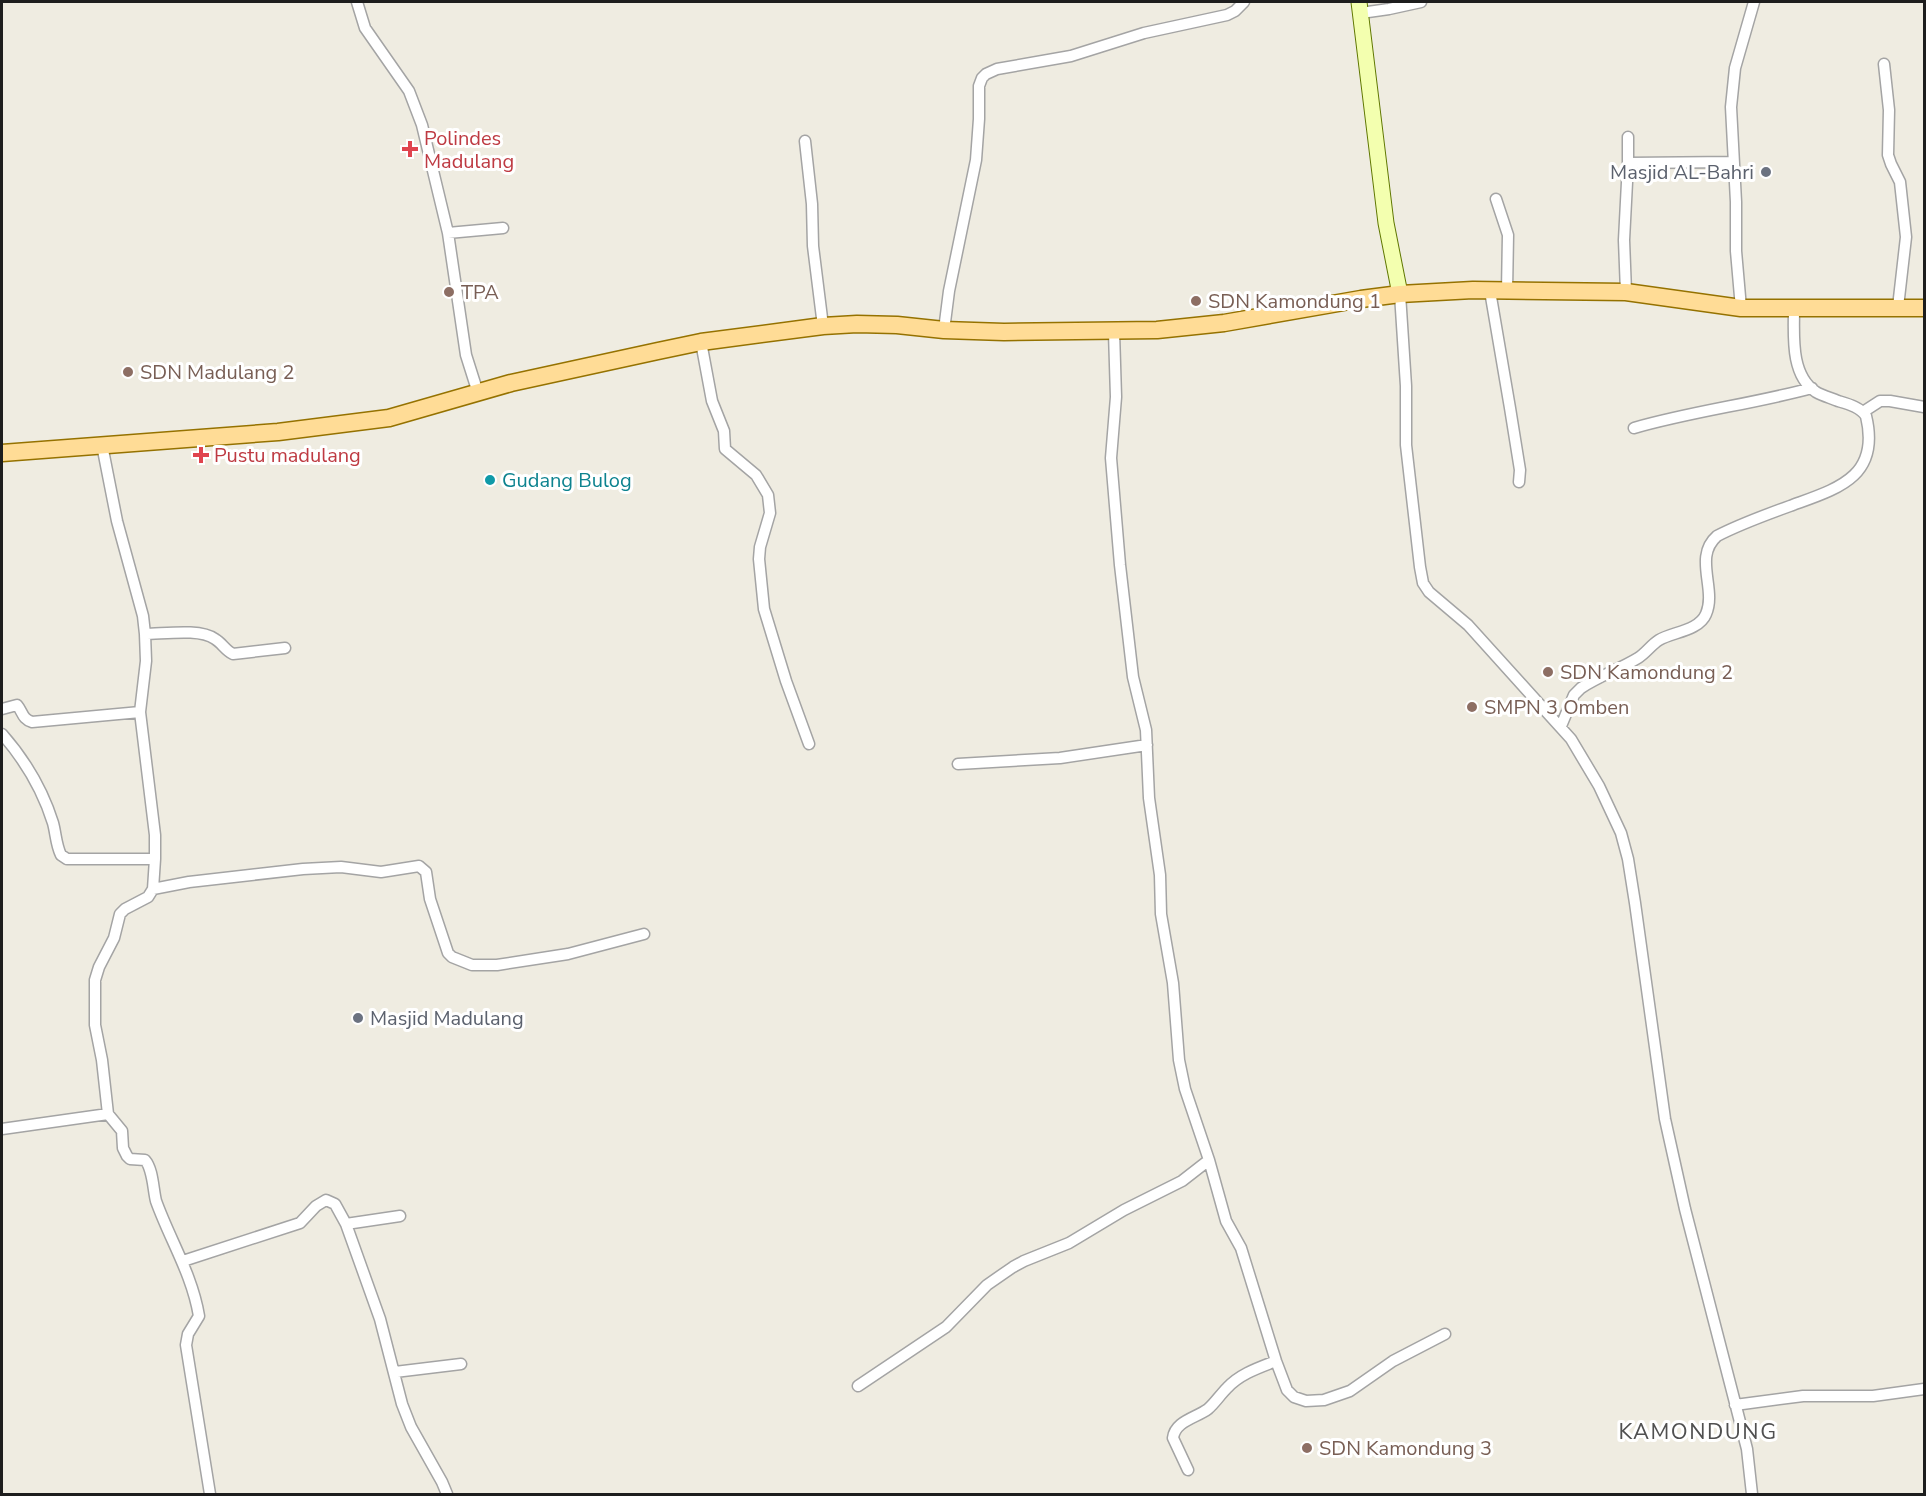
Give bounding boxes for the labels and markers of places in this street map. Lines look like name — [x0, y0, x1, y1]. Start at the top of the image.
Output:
place label: Polindes Madulang — [424, 125, 514, 175]
marker: Polindes Madulang — [401, 140, 419, 158]
place label: Masjid AL-Bahri — [1610, 159, 1754, 186]
marker: Masjid AL-Bahri — [1759, 165, 1773, 179]
place label: TPA — [461, 279, 499, 306]
marker: TPA — [442, 285, 456, 299]
place label: SDN Kamondung 1 — [1208, 288, 1381, 315]
marker: SDN Kamondung 1 — [1189, 294, 1203, 308]
place label: SDN Madulang 2 — [140, 359, 294, 386]
marker: SDN Madulang 2 — [121, 365, 135, 379]
place label: Pustu madulang — [214, 442, 361, 469]
marker: Pustu madulang — [192, 446, 210, 464]
place label: Gudang Bulog — [502, 467, 632, 494]
marker: Gudang Bulog — [483, 473, 497, 487]
place label: SDN Kamondung 2 — [1560, 659, 1733, 686]
marker: SDN Kamondung 2 — [1541, 665, 1555, 679]
place label: SMPN 3 Omben — [1484, 694, 1629, 721]
marker: SMPN 3 Omben — [1465, 700, 1479, 714]
place label: Masjid Madulang — [370, 1005, 524, 1032]
marker: Masjid Madulang — [351, 1011, 365, 1025]
place label: SDN Kamondung 3 — [1319, 1435, 1492, 1462]
marker: SDN Kamondung 3 — [1300, 1441, 1314, 1455]

